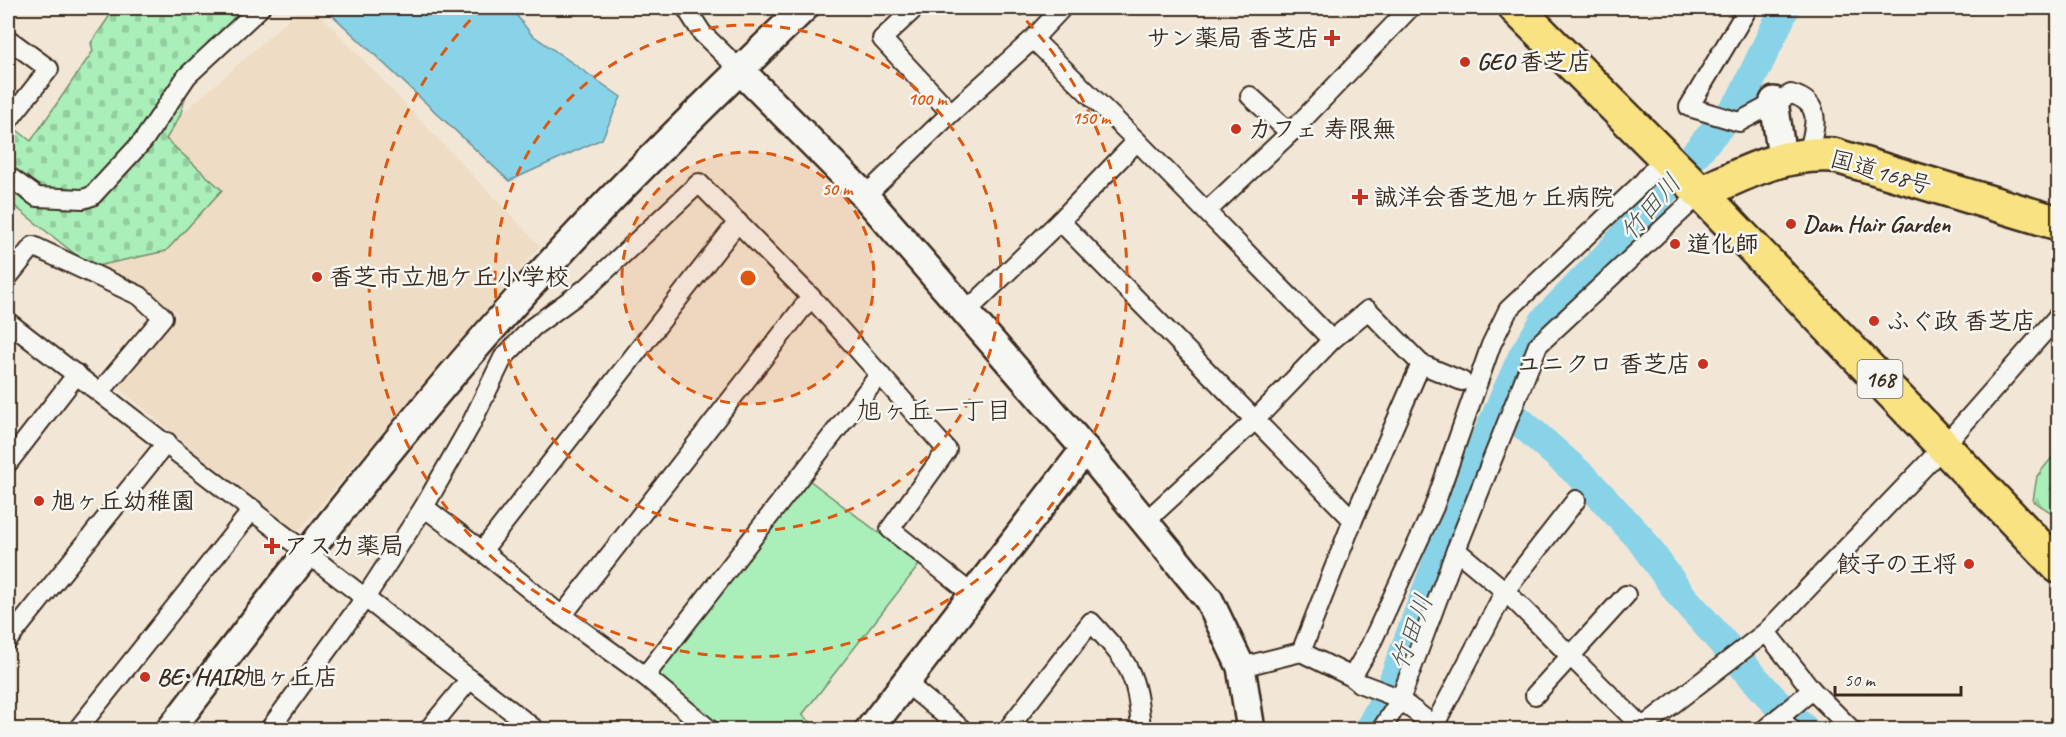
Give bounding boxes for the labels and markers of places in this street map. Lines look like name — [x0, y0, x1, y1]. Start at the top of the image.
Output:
place label: サン薬局 香芝店 — [1146, 23, 1320, 53]
marker: サン薬局 香芝店 — [1325, 31, 1339, 45]
place label: GEO 香芝店 — [1477, 47, 1592, 77]
marker: GEO 香芝店 — [1458, 55, 1472, 69]
place label: カフェ 寿限無 — [1248, 114, 1396, 144]
marker: カフェ 寿限無 — [1229, 122, 1243, 136]
place label: 誠洋会香芝旭ヶ丘病院 — [1374, 182, 1614, 212]
marker: 誠洋会香芝旭ヶ丘病院 — [1351, 188, 1369, 206]
place label: Dam Hair Garden — [1803, 209, 1951, 239]
marker: Dam Hair Garden — [1784, 217, 1798, 231]
place label: 道化師 — [1687, 229, 1759, 259]
marker: 道化師 — [1668, 237, 1682, 251]
place label: 香芝市立旭ケ丘小学校 — [329, 262, 569, 292]
centre of rings — [738, 268, 758, 288]
marker: 香芝市立旭ケ丘小学校 — [310, 270, 324, 284]
place label: ふぐ政 香芝店 — [1886, 306, 2036, 336]
marker: ふぐ政 香芝店 — [1867, 314, 1881, 328]
place label: ユニクロ 香芝店 — [1517, 349, 1691, 379]
marker: ユニクロ 香芝店 — [1696, 357, 1710, 371]
place label: 旭ヶ丘幼稚園 — [51, 486, 195, 516]
marker: 旭ヶ丘幼稚園 — [32, 494, 46, 508]
place label: アスカ薬局 — [284, 531, 404, 561]
marker: アスカ薬局 — [265, 539, 279, 553]
place label: 餃子の王将 — [1837, 549, 1957, 579]
marker: 餃子の王将 — [1962, 557, 1976, 571]
place label: BE･HAIR旭ヶ丘店 — [157, 662, 338, 692]
marker: BE･HAIR旭ヶ丘店 — [138, 670, 152, 684]

